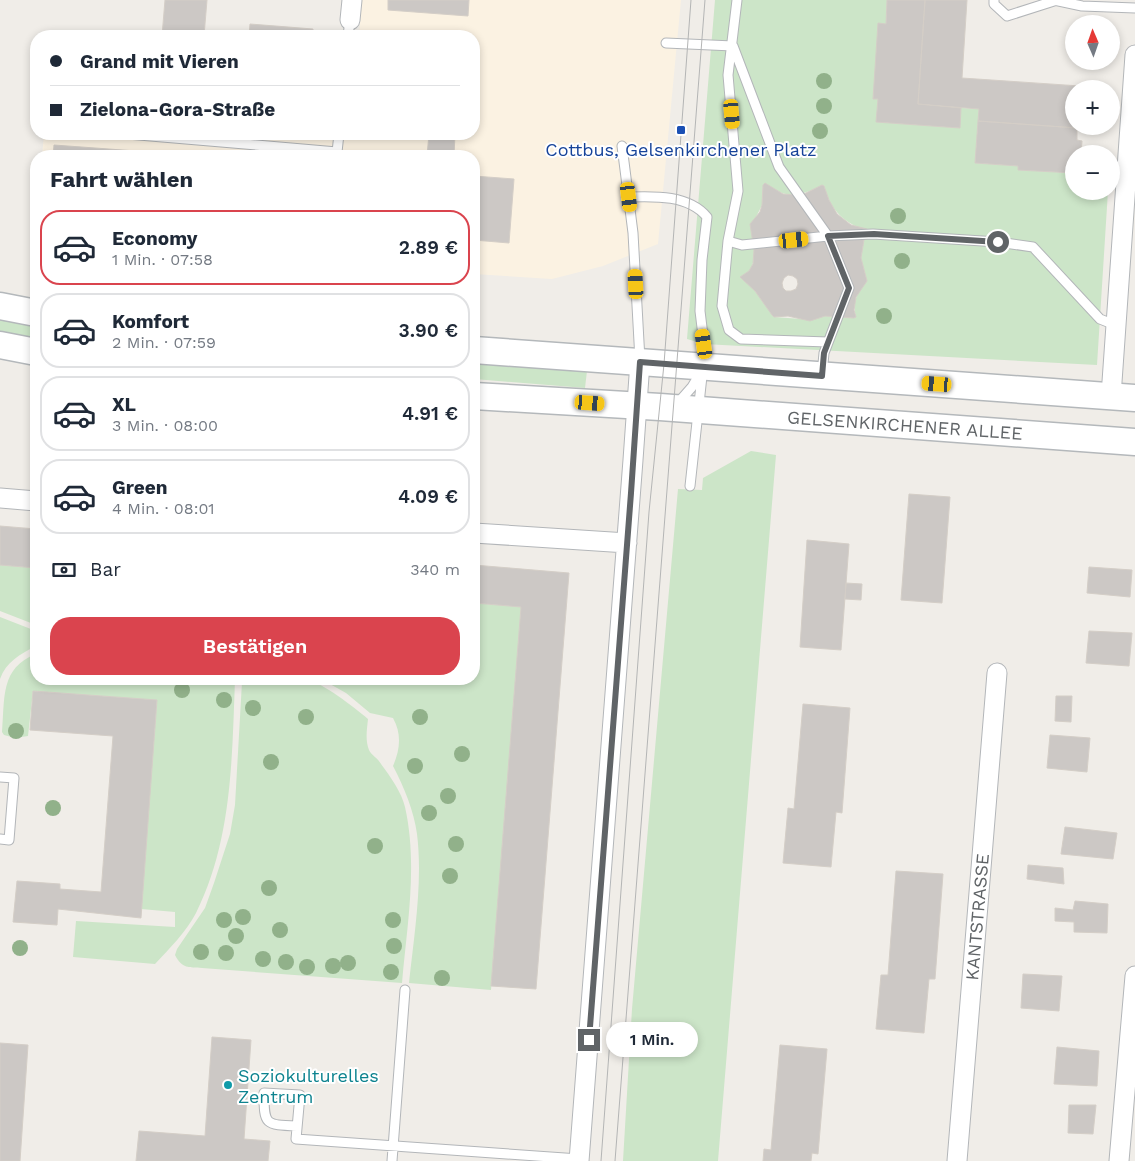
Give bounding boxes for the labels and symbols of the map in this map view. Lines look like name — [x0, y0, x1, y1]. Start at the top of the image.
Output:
north arrow — [1065, 15, 1120, 70]
car — [723, 98, 740, 130]
marker: Cottbus, Gelsenkirchener Platz — [675, 124, 687, 136]
place label: Cottbus, Gelsenkirchener Platz — [545, 139, 817, 160]
car — [619, 181, 638, 213]
car — [778, 231, 809, 249]
route start — [987, 231, 1009, 253]
car — [627, 269, 644, 299]
car — [694, 328, 713, 360]
car — [921, 375, 952, 393]
car — [574, 394, 605, 412]
street label: GELSENKIRCHENER ALLEE — [787, 406, 1023, 444]
street label: KANTSTRASSE — [961, 853, 993, 981]
callout: 1 Min. — [606, 1022, 699, 1058]
route end — [578, 1029, 600, 1051]
place label: Soziokulturelles Zentrum — [238, 1065, 379, 1107]
marker: Soziokulturelles Zentrum — [222, 1079, 234, 1091]

